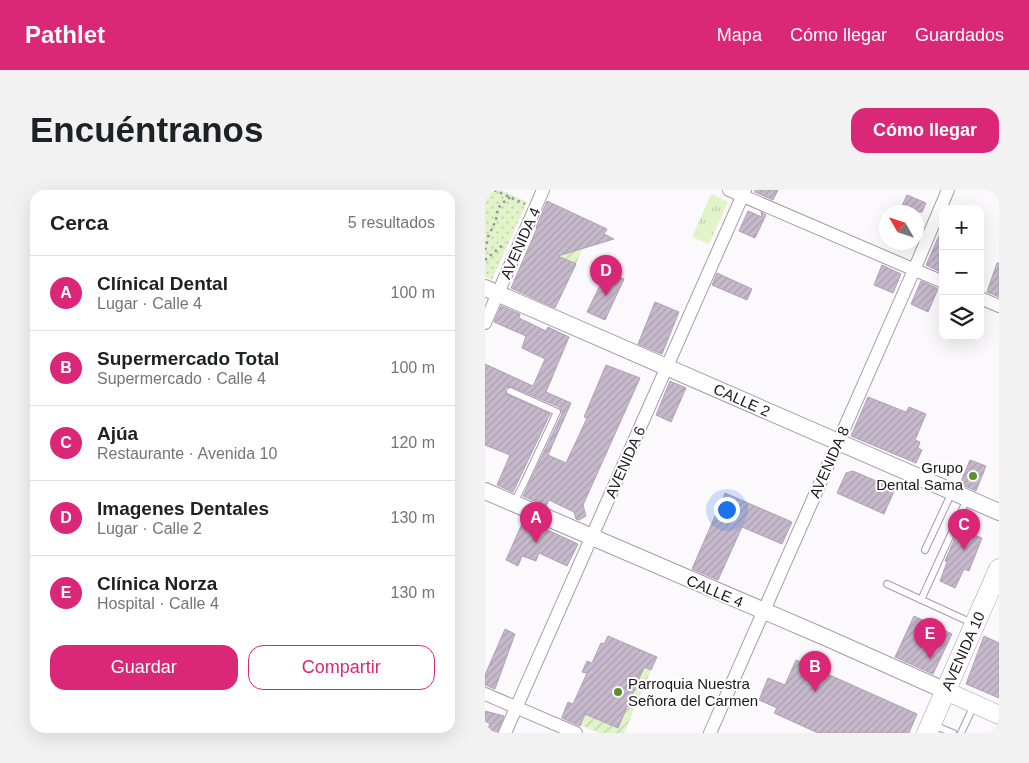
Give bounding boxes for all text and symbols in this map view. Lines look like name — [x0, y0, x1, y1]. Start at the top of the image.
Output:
text: Pathlet — [25, 21, 105, 48]
text: Mapa — [717, 25, 762, 45]
text: Cómo llegar — [790, 25, 887, 45]
text: Guardados — [915, 25, 1004, 45]
button: Cómo llegar — [851, 108, 999, 153]
text: Encuéntranos — [30, 110, 263, 149]
street label: AVENIDA 4 — [497, 205, 543, 281]
north arrow — [879, 205, 924, 250]
map controls — [939, 205, 984, 340]
button: + — [939, 205, 984, 250]
text: Cerca — [50, 211, 108, 234]
text: 5 resultados — [348, 214, 435, 231]
button: − — [939, 250, 984, 295]
pin: D — [590, 255, 622, 296]
text: Clínical Dental — [97, 273, 228, 294]
text: A — [60, 284, 72, 301]
text: 100 m — [391, 284, 435, 301]
text: Lugar · Calle 4 — [97, 295, 202, 312]
button: layers — [939, 295, 984, 340]
text: Supermercado Total — [97, 348, 279, 369]
text: B — [60, 359, 72, 376]
text: 100 m — [391, 359, 435, 376]
text: Supermercado · Calle 4 — [97, 370, 266, 387]
street label: CALLE 2 — [711, 380, 773, 420]
text: Ajúa — [97, 423, 138, 444]
street label: AVENIDA 6 — [602, 424, 648, 500]
street label: AVENIDA 8 — [806, 424, 852, 500]
text: C — [60, 434, 72, 451]
text: 120 m — [391, 434, 435, 451]
text: Restaurante · Avenida 10 — [97, 445, 277, 462]
place label: Grupo Dental Sama — [876, 459, 964, 493]
marker: Grupo Dental Sama — [967, 470, 979, 482]
your location — [714, 497, 740, 523]
text: Imagenes Dentales — [97, 498, 269, 519]
pin: A — [520, 502, 552, 543]
text: D — [60, 509, 72, 526]
text: 130 m — [391, 509, 435, 526]
pin: C — [948, 509, 980, 550]
text: Lugar · Calle 2 — [97, 520, 202, 537]
street label: CALLE 4 — [684, 571, 746, 611]
text: Clínica Norza — [97, 573, 217, 594]
text: E — [61, 584, 71, 601]
text: 130 m — [391, 584, 435, 601]
text: Hospital · Calle 4 — [97, 595, 219, 612]
street label: AVENIDA 10 — [938, 609, 988, 693]
pin: E — [914, 618, 946, 659]
button: Guardar — [50, 645, 238, 690]
button: Compartir — [248, 645, 435, 690]
pin: B — [799, 651, 831, 692]
place label: Parroquia Nuestra Señora del Carmen — [628, 675, 758, 709]
marker: Parroquia Nuestra Señora del Carmen — [612, 686, 624, 698]

